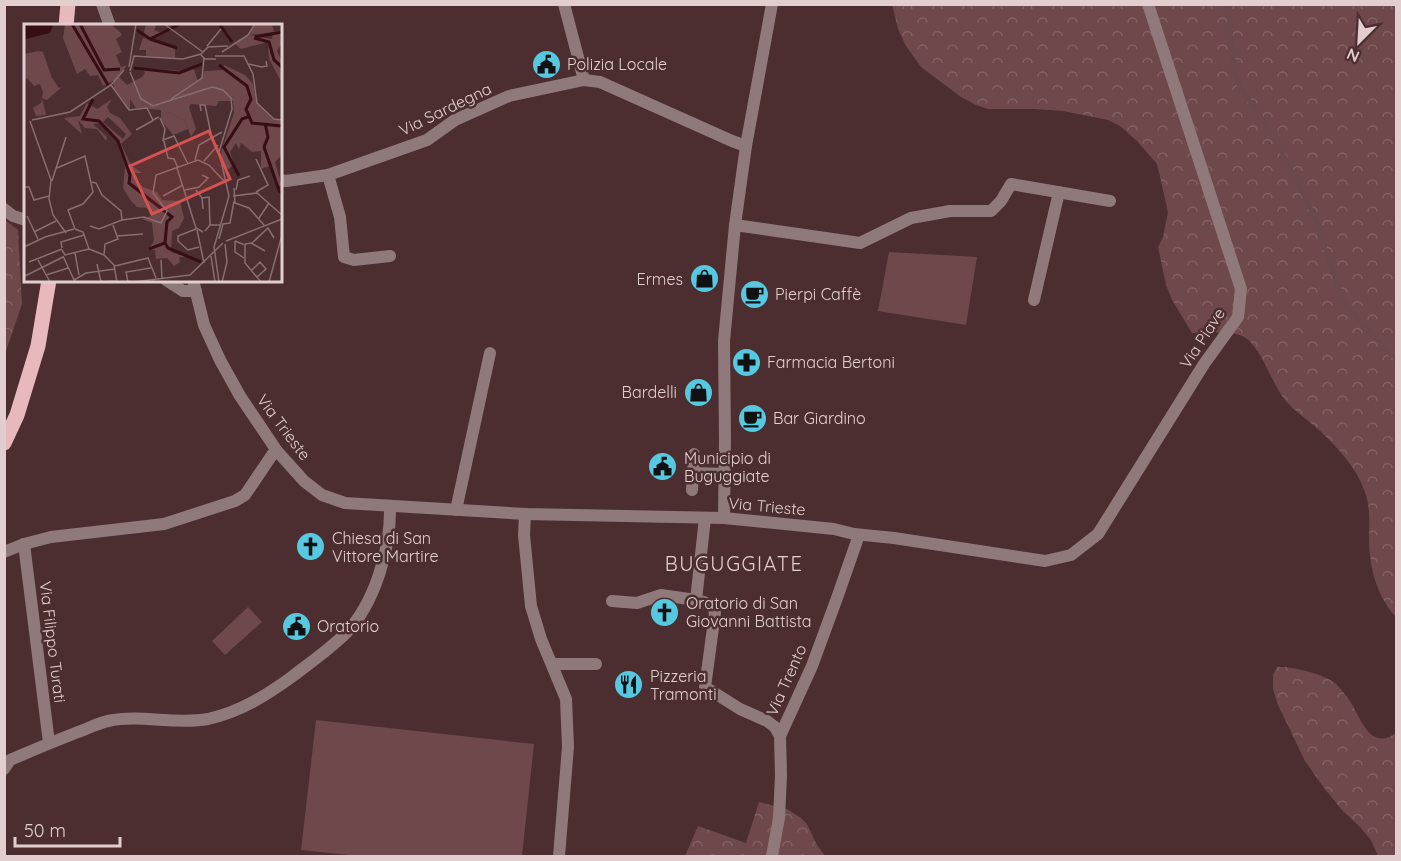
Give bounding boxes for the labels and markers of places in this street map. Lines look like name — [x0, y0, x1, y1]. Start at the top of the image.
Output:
public building icon: Polizia Locale — [530, 48, 562, 80]
place label: Polizia Locale — [567, 54, 667, 74]
shop icon: Ermes — [688, 263, 720, 295]
place label: Ermes — [637, 269, 683, 289]
cafe icon: Pierpi Caffè — [738, 278, 770, 310]
place label: Pierpi Caffè — [775, 284, 861, 304]
pharmacy icon: Farmacia Bertoni — [730, 346, 762, 378]
place label: Farmacia Bertoni — [767, 352, 895, 372]
shop icon: Bardelli — [682, 376, 714, 408]
place label: Bardelli — [622, 382, 677, 402]
cafe icon: Bar Giardino — [736, 402, 768, 434]
place label: Bar Giardino — [773, 408, 866, 428]
place label: Municipio di Buguggiate — [684, 448, 771, 486]
public building icon: Municipio di Buguggiate — [647, 451, 679, 483]
place label: Chiesa di San Vittore Martire — [332, 528, 439, 566]
church icon: Chiesa di San Vittore Martire — [295, 531, 327, 563]
place label: Oratorio di San Giovanni Battista — [686, 593, 812, 631]
church icon: Oratorio di San Giovanni Battista — [649, 596, 681, 628]
public building icon: Oratorio — [280, 610, 312, 642]
place label: Oratorio — [317, 616, 379, 636]
place label: Pizzeria Tramonti — [650, 666, 717, 704]
restaurant icon: Pizzeria Tramonti — [613, 669, 645, 701]

